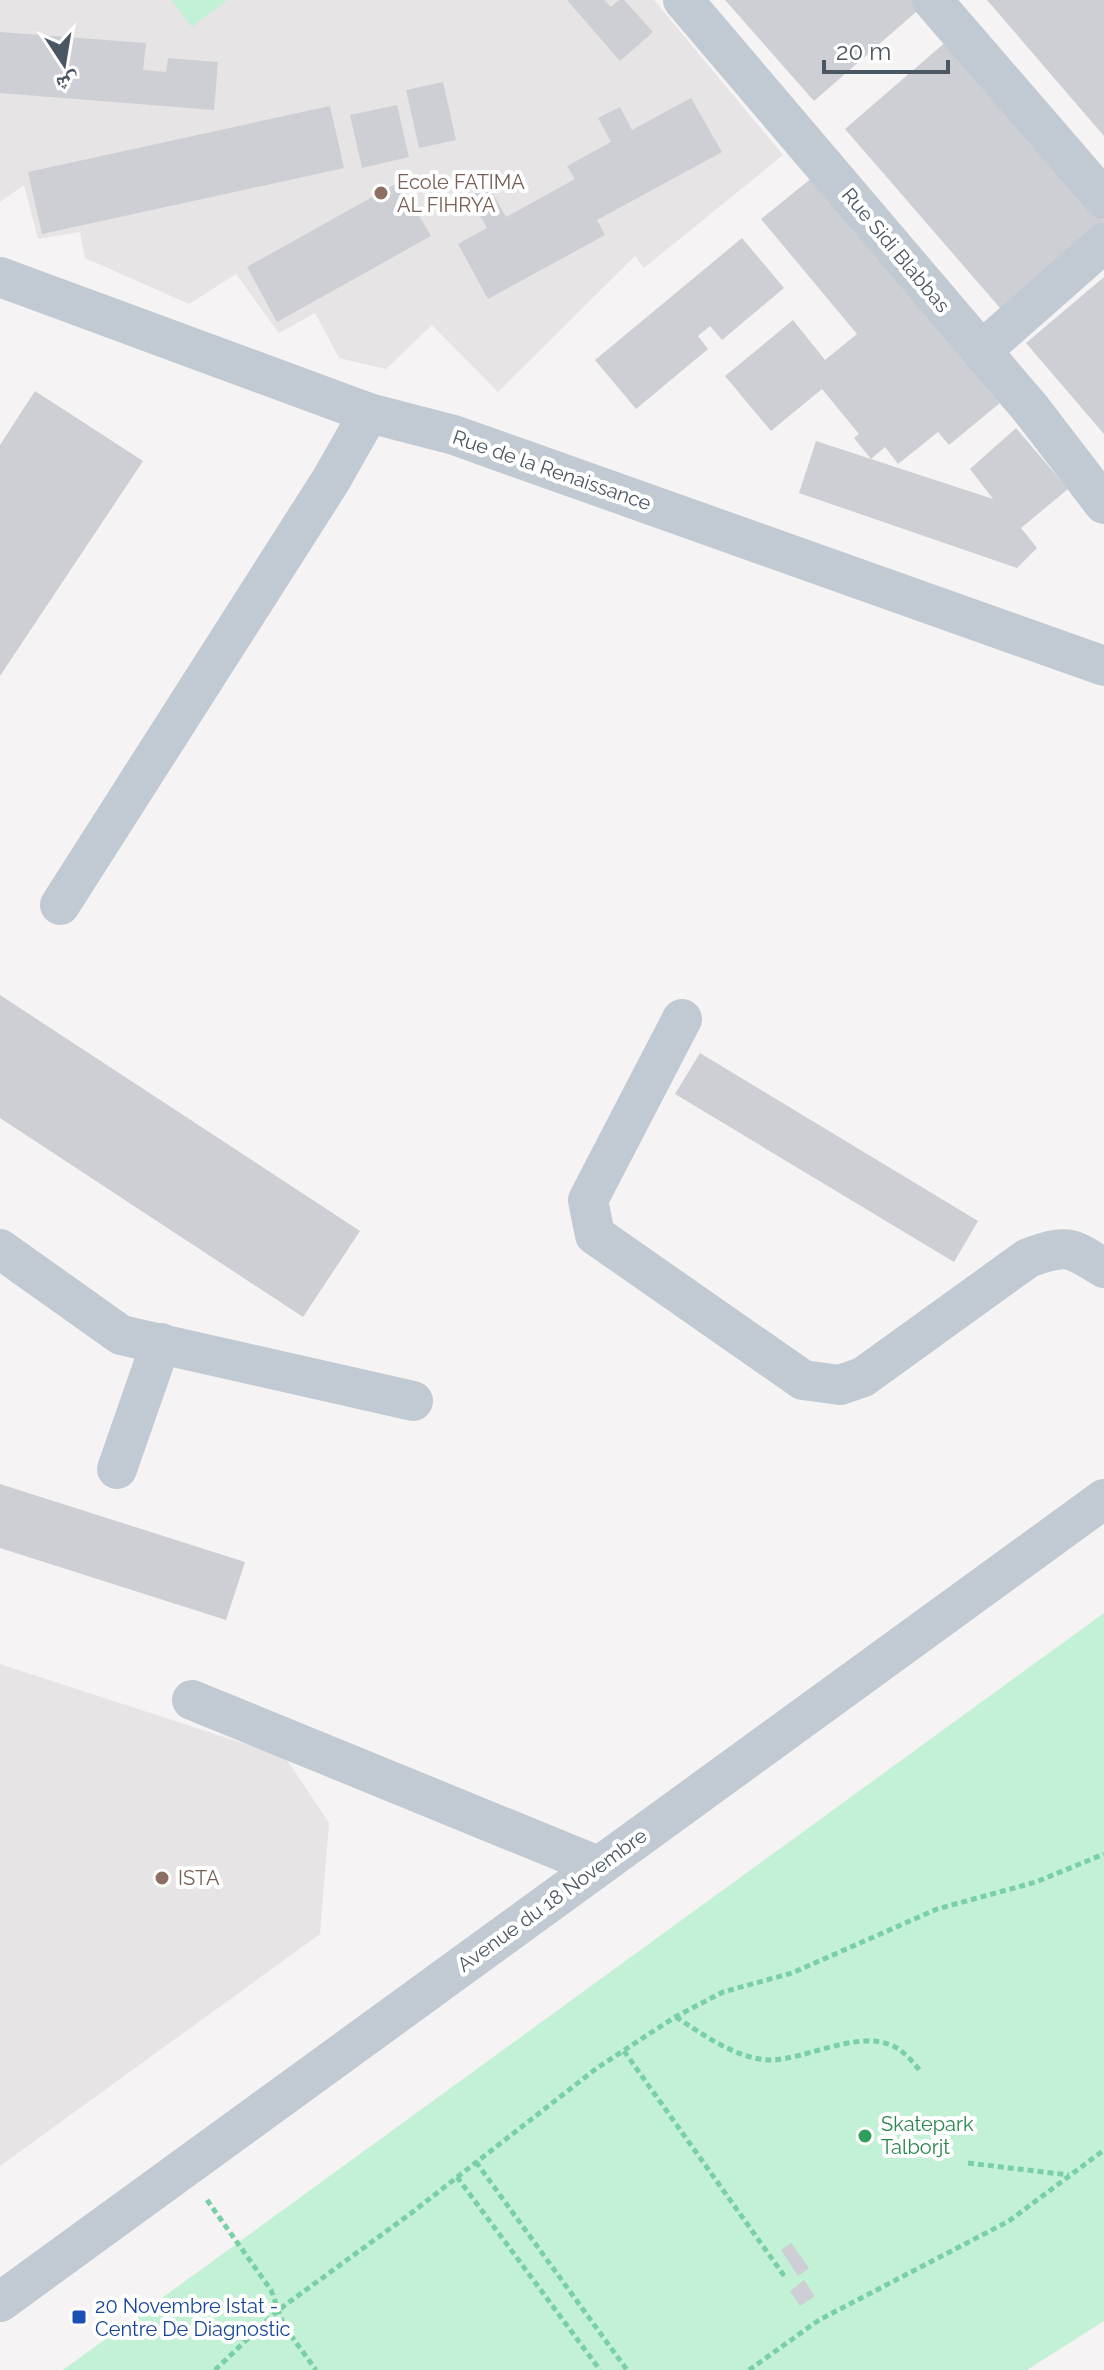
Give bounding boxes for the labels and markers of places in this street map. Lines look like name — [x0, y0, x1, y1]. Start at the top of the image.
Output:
place label: Ecole FATIMA AL FIHRYA — [397, 170, 525, 217]
marker: Ecole FATIMA AL FIHRYA — [372, 184, 390, 202]
place label: ISTA — [178, 1866, 220, 1890]
marker: ISTA — [153, 1869, 171, 1887]
place label: Skatepark Talborjt — [881, 2112, 974, 2159]
marker: Skatepark Talborjt — [856, 2127, 874, 2145]
place label: 20 Novembre Istat - Centre De Diagnostic — [95, 2294, 291, 2341]
marker: 20 Novembre Istat - Centre De Diagnostic — [70, 2308, 88, 2326]

